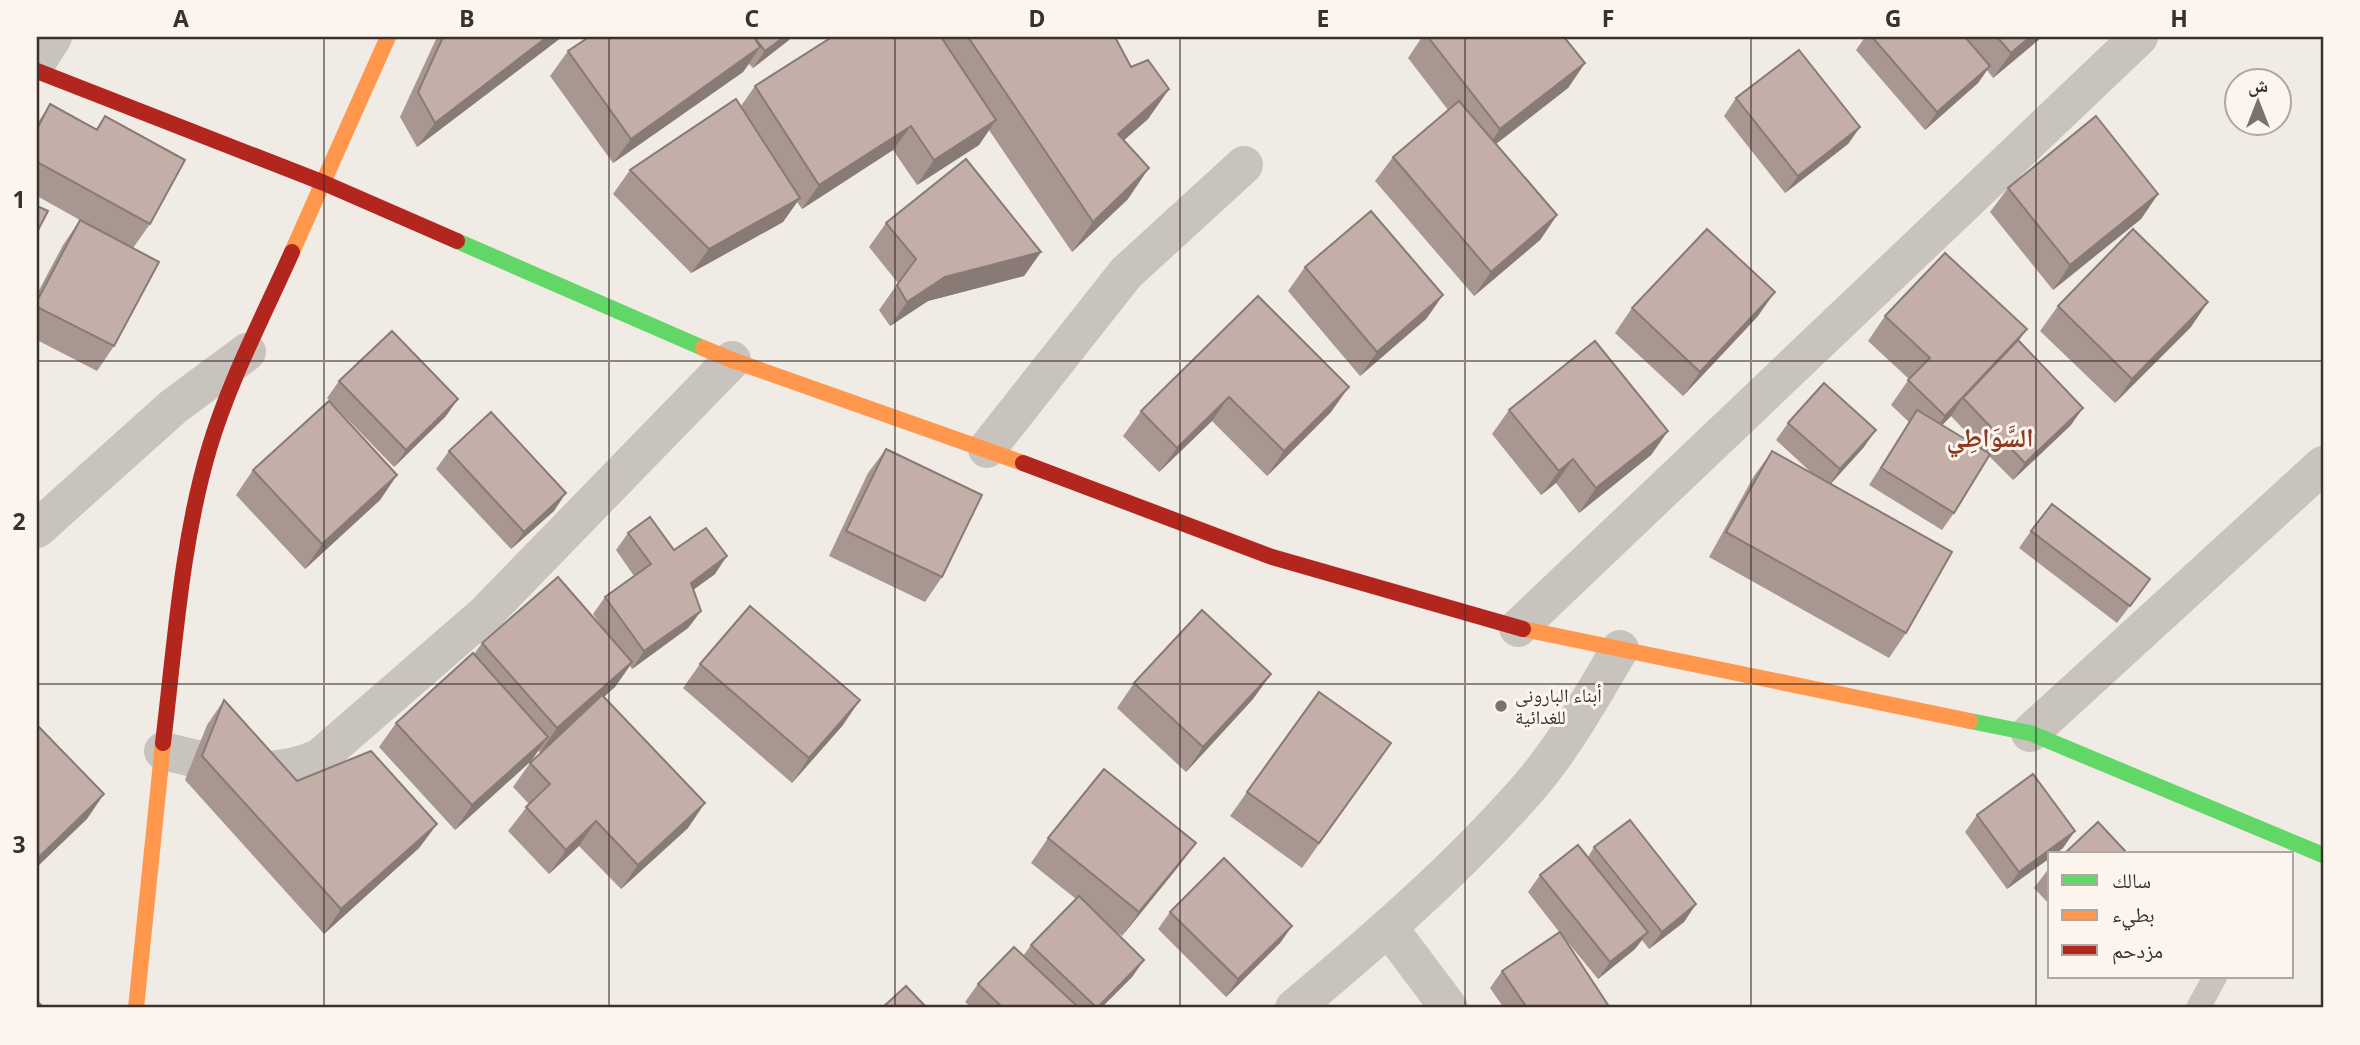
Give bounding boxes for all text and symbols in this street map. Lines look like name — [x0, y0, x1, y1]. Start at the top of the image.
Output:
text: A — [173, 2, 189, 34]
text: B — [459, 2, 475, 34]
text: C — [745, 2, 760, 34]
text: D — [1029, 2, 1045, 34]
text: E — [1317, 2, 1329, 34]
text: F — [1602, 2, 1614, 34]
text: G — [1885, 2, 1901, 34]
text: H — [2170, 2, 2188, 34]
north arrow — [2224, 66, 2294, 136]
text: ش — [2248, 72, 2268, 98]
text: 1 — [12, 183, 26, 215]
district label: السَّوَاطِي — [1946, 419, 2034, 458]
text: 2 — [12, 505, 26, 537]
place label: أبناء البارونى للغدائية — [1515, 682, 1602, 730]
marker: أبناء البارونى للغدائية — [1493, 698, 1509, 714]
text: 3 — [12, 828, 26, 860]
legend — [2048, 852, 2294, 978]
text: سالك — [2112, 866, 2151, 894]
text: بطيء — [2112, 900, 2155, 931]
text: مزدحم — [2112, 936, 2163, 965]

